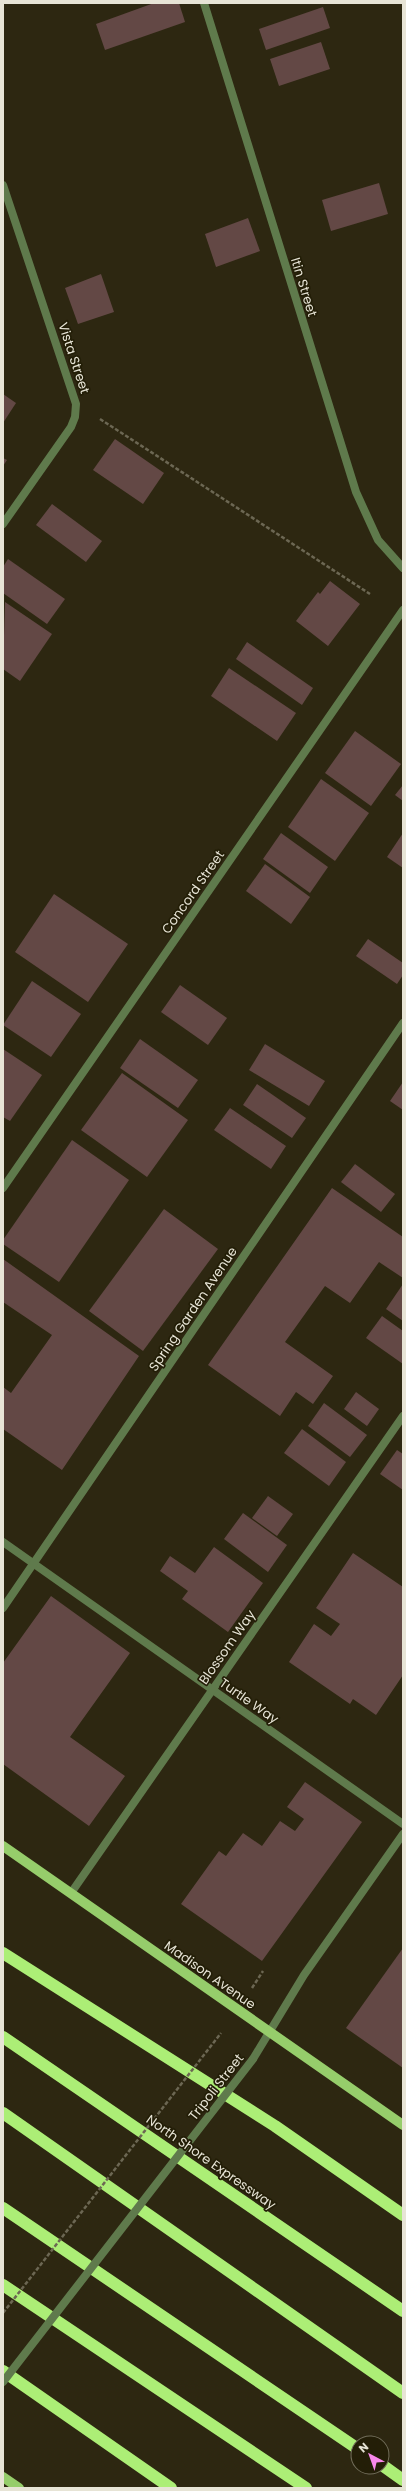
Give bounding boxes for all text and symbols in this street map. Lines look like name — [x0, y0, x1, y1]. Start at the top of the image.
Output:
street label: Itin Street — [286, 255, 322, 319]
street label: Vista Street — [54, 320, 95, 396]
street label: Concord Street — [157, 846, 229, 938]
street label: Spring Garden Avenue — [144, 1243, 242, 1375]
street label: Blossom Way — [194, 1605, 260, 1688]
street label: Turtle Way — [216, 1674, 283, 1729]
street label: Madison Avenue — [160, 1936, 260, 2014]
street label: Tripoli Street — [184, 2049, 248, 2124]
street label: North Shore Expressway — [142, 2110, 280, 2214]
north arrow — [350, 2435, 390, 2475]
text: N — [355, 2439, 372, 2456]

